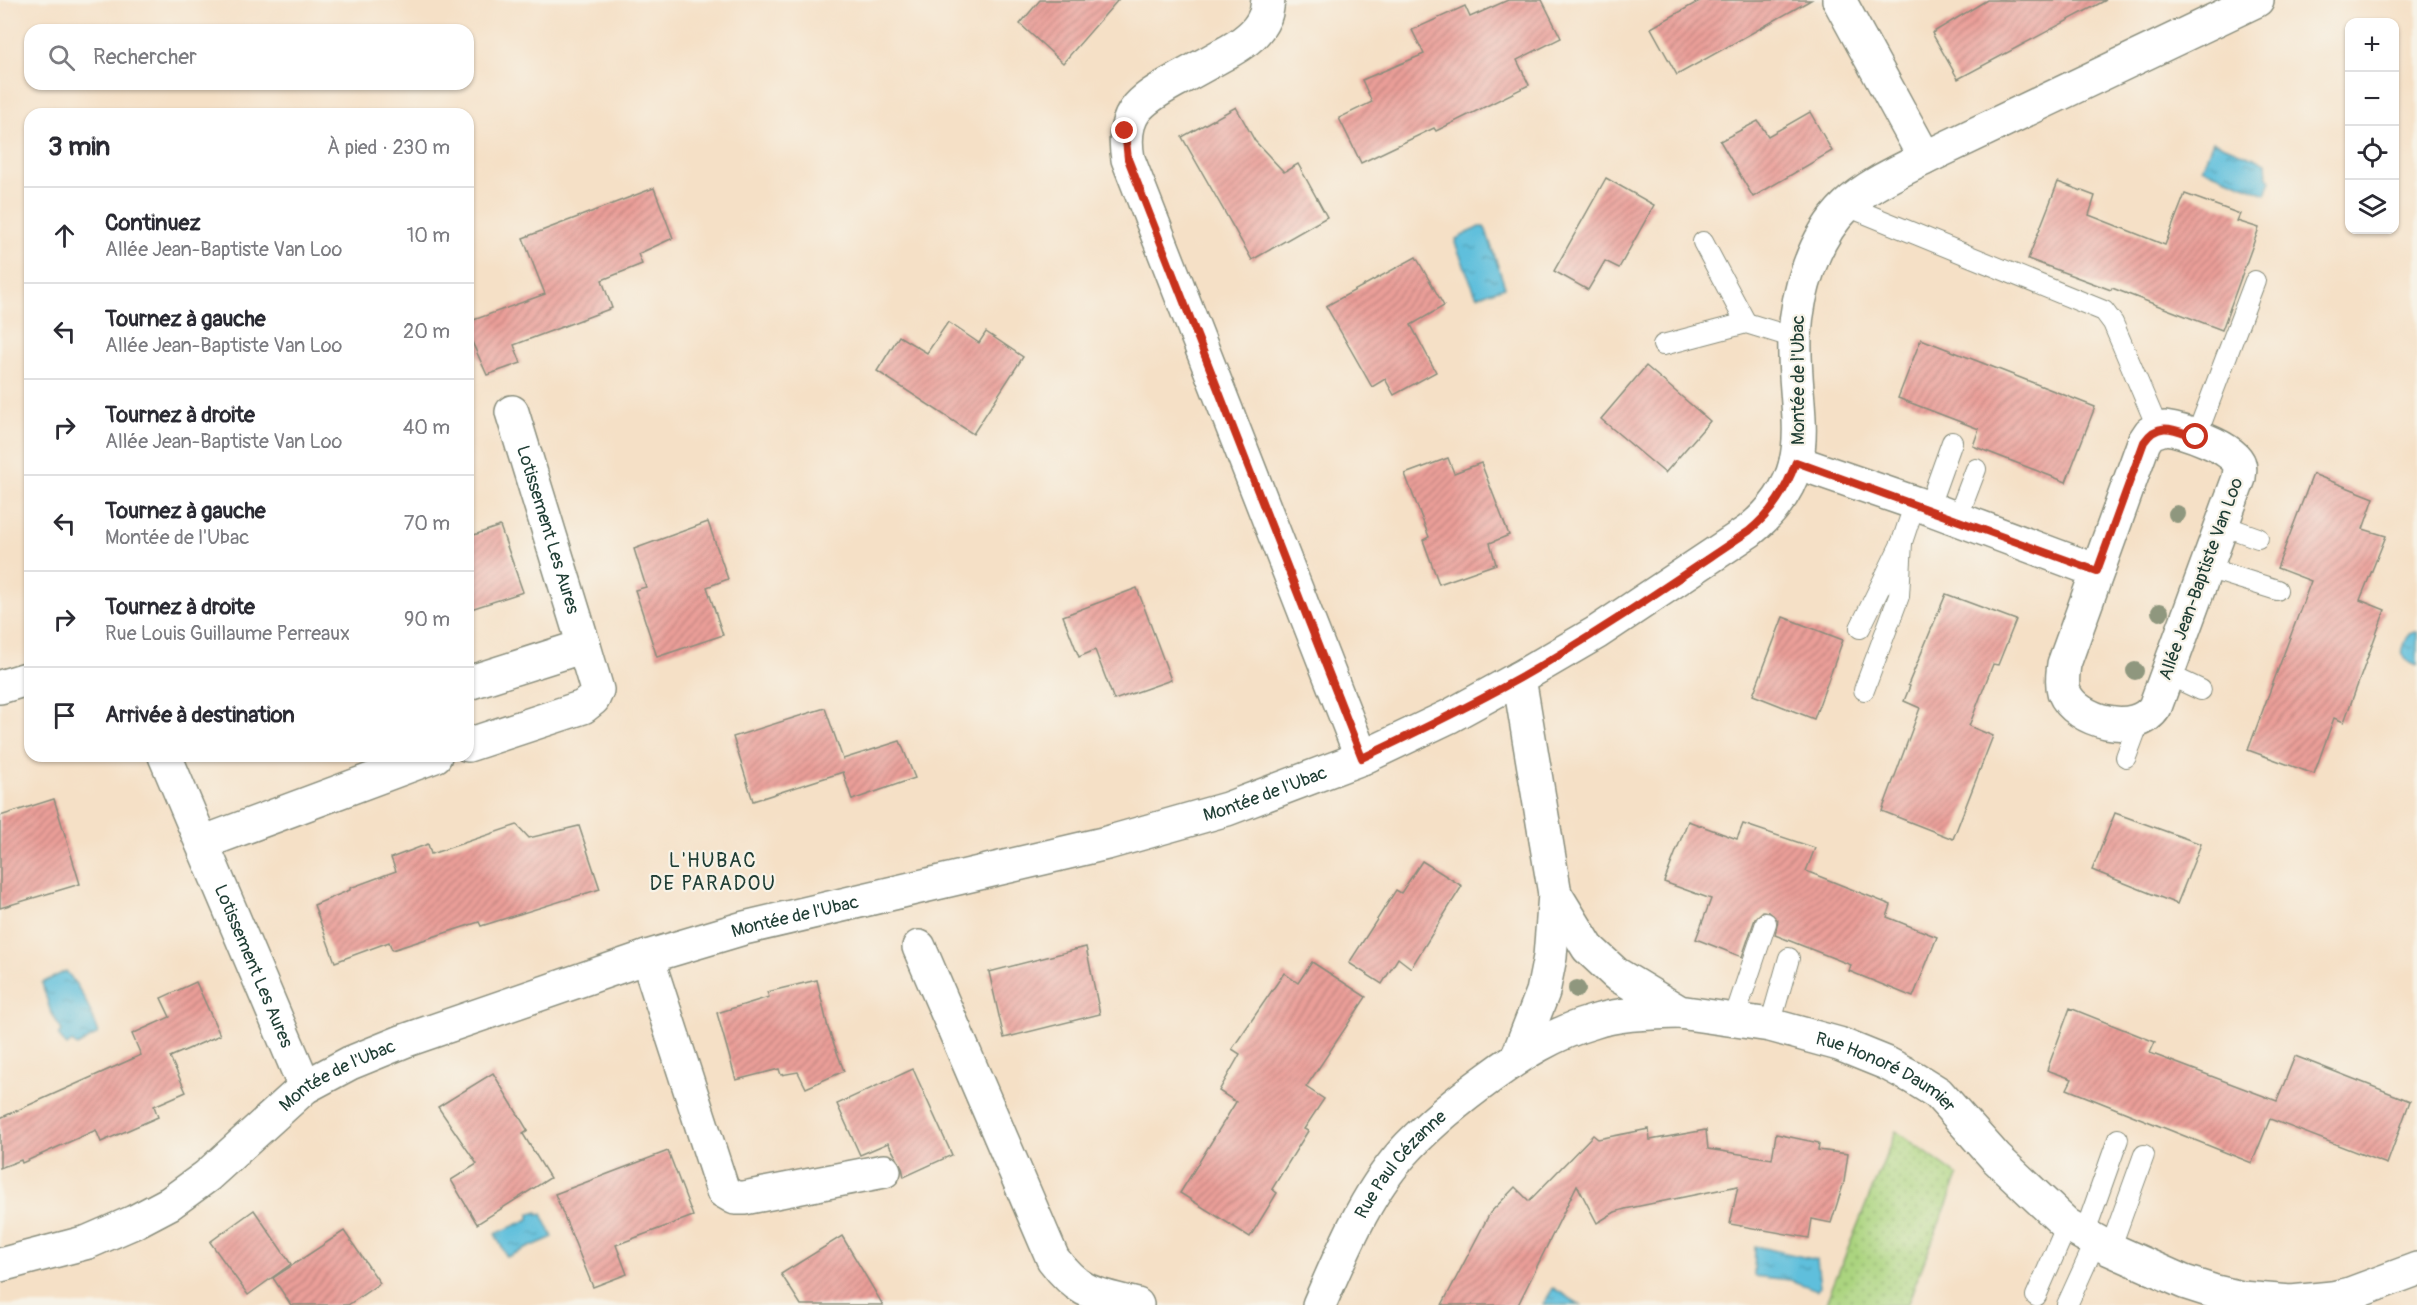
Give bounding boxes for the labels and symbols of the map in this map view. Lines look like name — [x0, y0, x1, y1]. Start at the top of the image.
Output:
route end — [1111, 117, 1137, 143]
street label: Montée de l'Ubac — [1787, 315, 1810, 445]
route start — [2182, 423, 2208, 449]
street label: Lotissement Les Aures — [511, 443, 585, 616]
street label: Allée Jean-Baptiste Van Loo — [2154, 474, 2248, 683]
street label: Montée de l'Ubac — [1201, 761, 1330, 827]
district label: L'HUBAC DE PARADOU — [649, 848, 777, 896]
street label: Lotissement Les Aures — [209, 881, 298, 1051]
street label: Montée de l'Ubac — [729, 890, 861, 943]
street label: Rue Honoré Daumier — [1813, 1027, 1961, 1117]
street label: Montée de l'Ubac — [274, 1034, 399, 1116]
street label: Rue Paul Cézanne — [1349, 1105, 1451, 1222]

